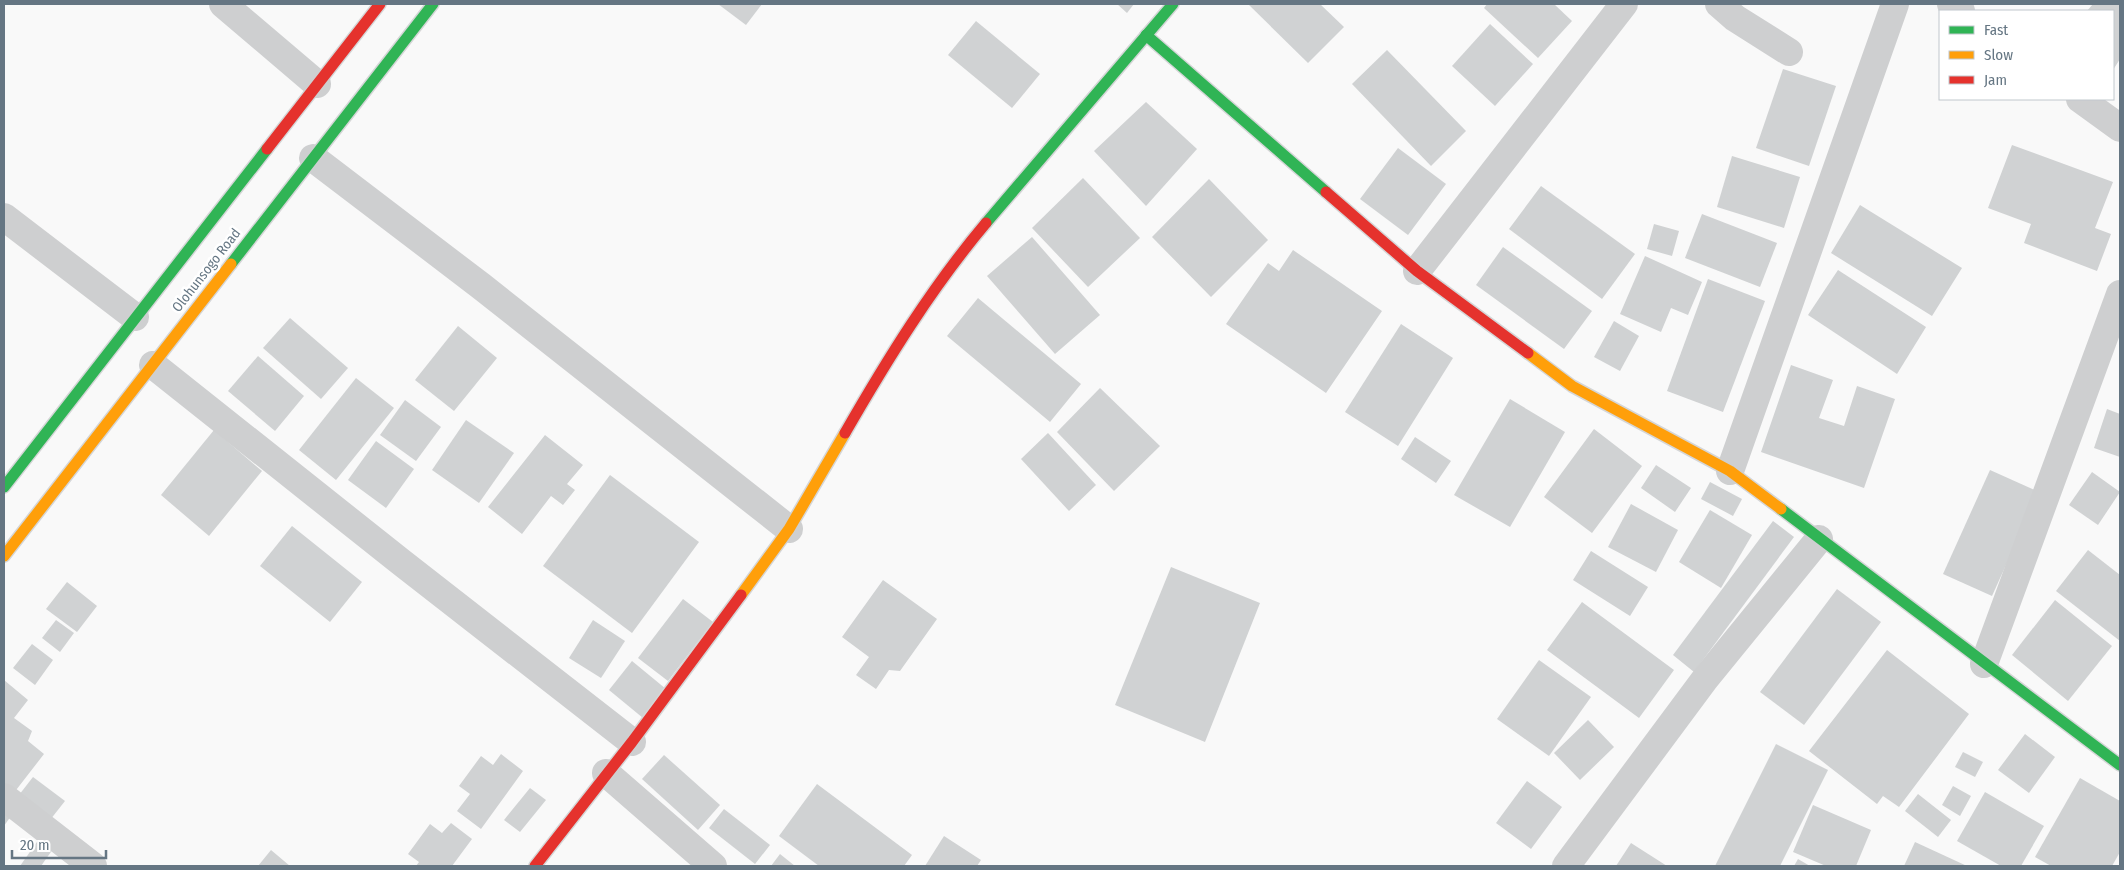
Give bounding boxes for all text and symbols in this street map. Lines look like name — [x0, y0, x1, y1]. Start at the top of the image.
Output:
legend — [1939, 10, 2114, 100]
text: Fast — [1984, 21, 2008, 39]
text: Slow — [1984, 46, 2013, 64]
text: Jam — [1984, 71, 2007, 89]
street label: Olohunsogo Road — [169, 225, 244, 315]
scale bar — [12, 828, 106, 860]
text: 20 m — [20, 836, 50, 854]

